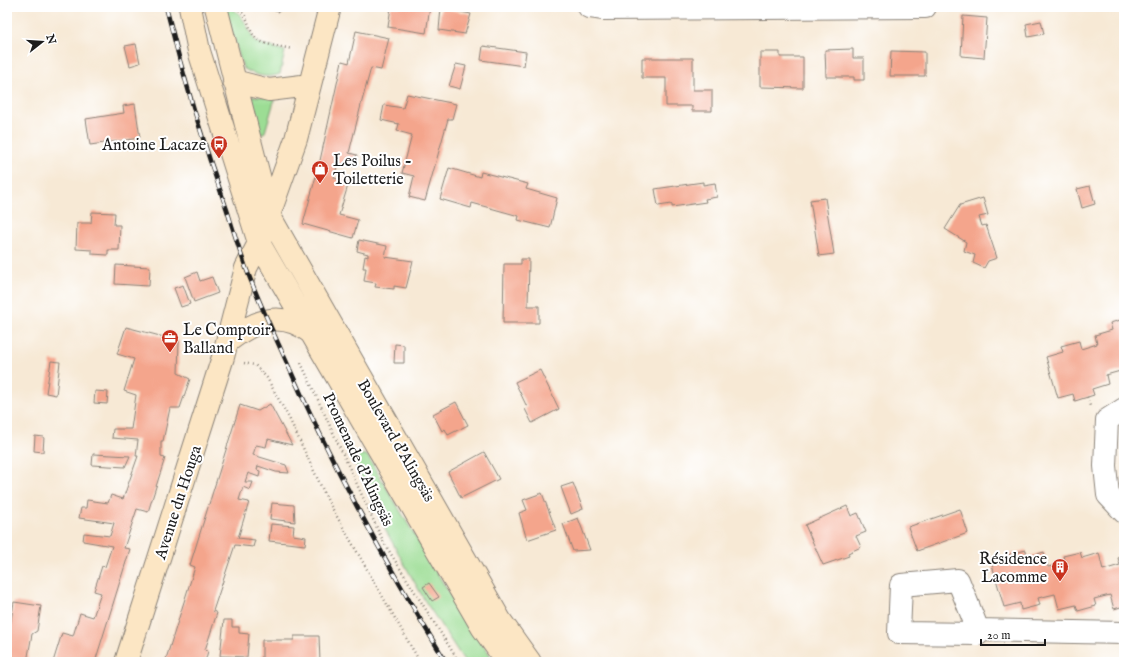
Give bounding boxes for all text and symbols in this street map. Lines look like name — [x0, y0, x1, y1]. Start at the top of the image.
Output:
north arrow — [22, 22, 62, 62]
text: N — [42, 32, 59, 46]
bus stop icon: Antoine Lacaze — [209, 134, 229, 159]
place label: Antoine Lacaze — [101, 136, 206, 156]
place label: Les Poilus - Toiletterie — [333, 152, 412, 190]
shop icon: Les Poilus - Toiletterie — [310, 159, 330, 184]
place label: Le Comptoir Balland — [183, 321, 271, 359]
office icon: Le Comptoir Balland — [160, 328, 180, 353]
street label: Boulevard d'Alingsäs — [352, 376, 439, 506]
street label: Promenade d'Alingsäs — [317, 390, 397, 530]
street label: Avenue du Houga — [151, 443, 207, 563]
place label: Résidence Lacomme — [979, 550, 1047, 588]
building icon: Résidence Lacomme — [1050, 557, 1070, 582]
scale bar — [981, 621, 1045, 647]
text: 20 m — [987, 628, 1010, 643]

